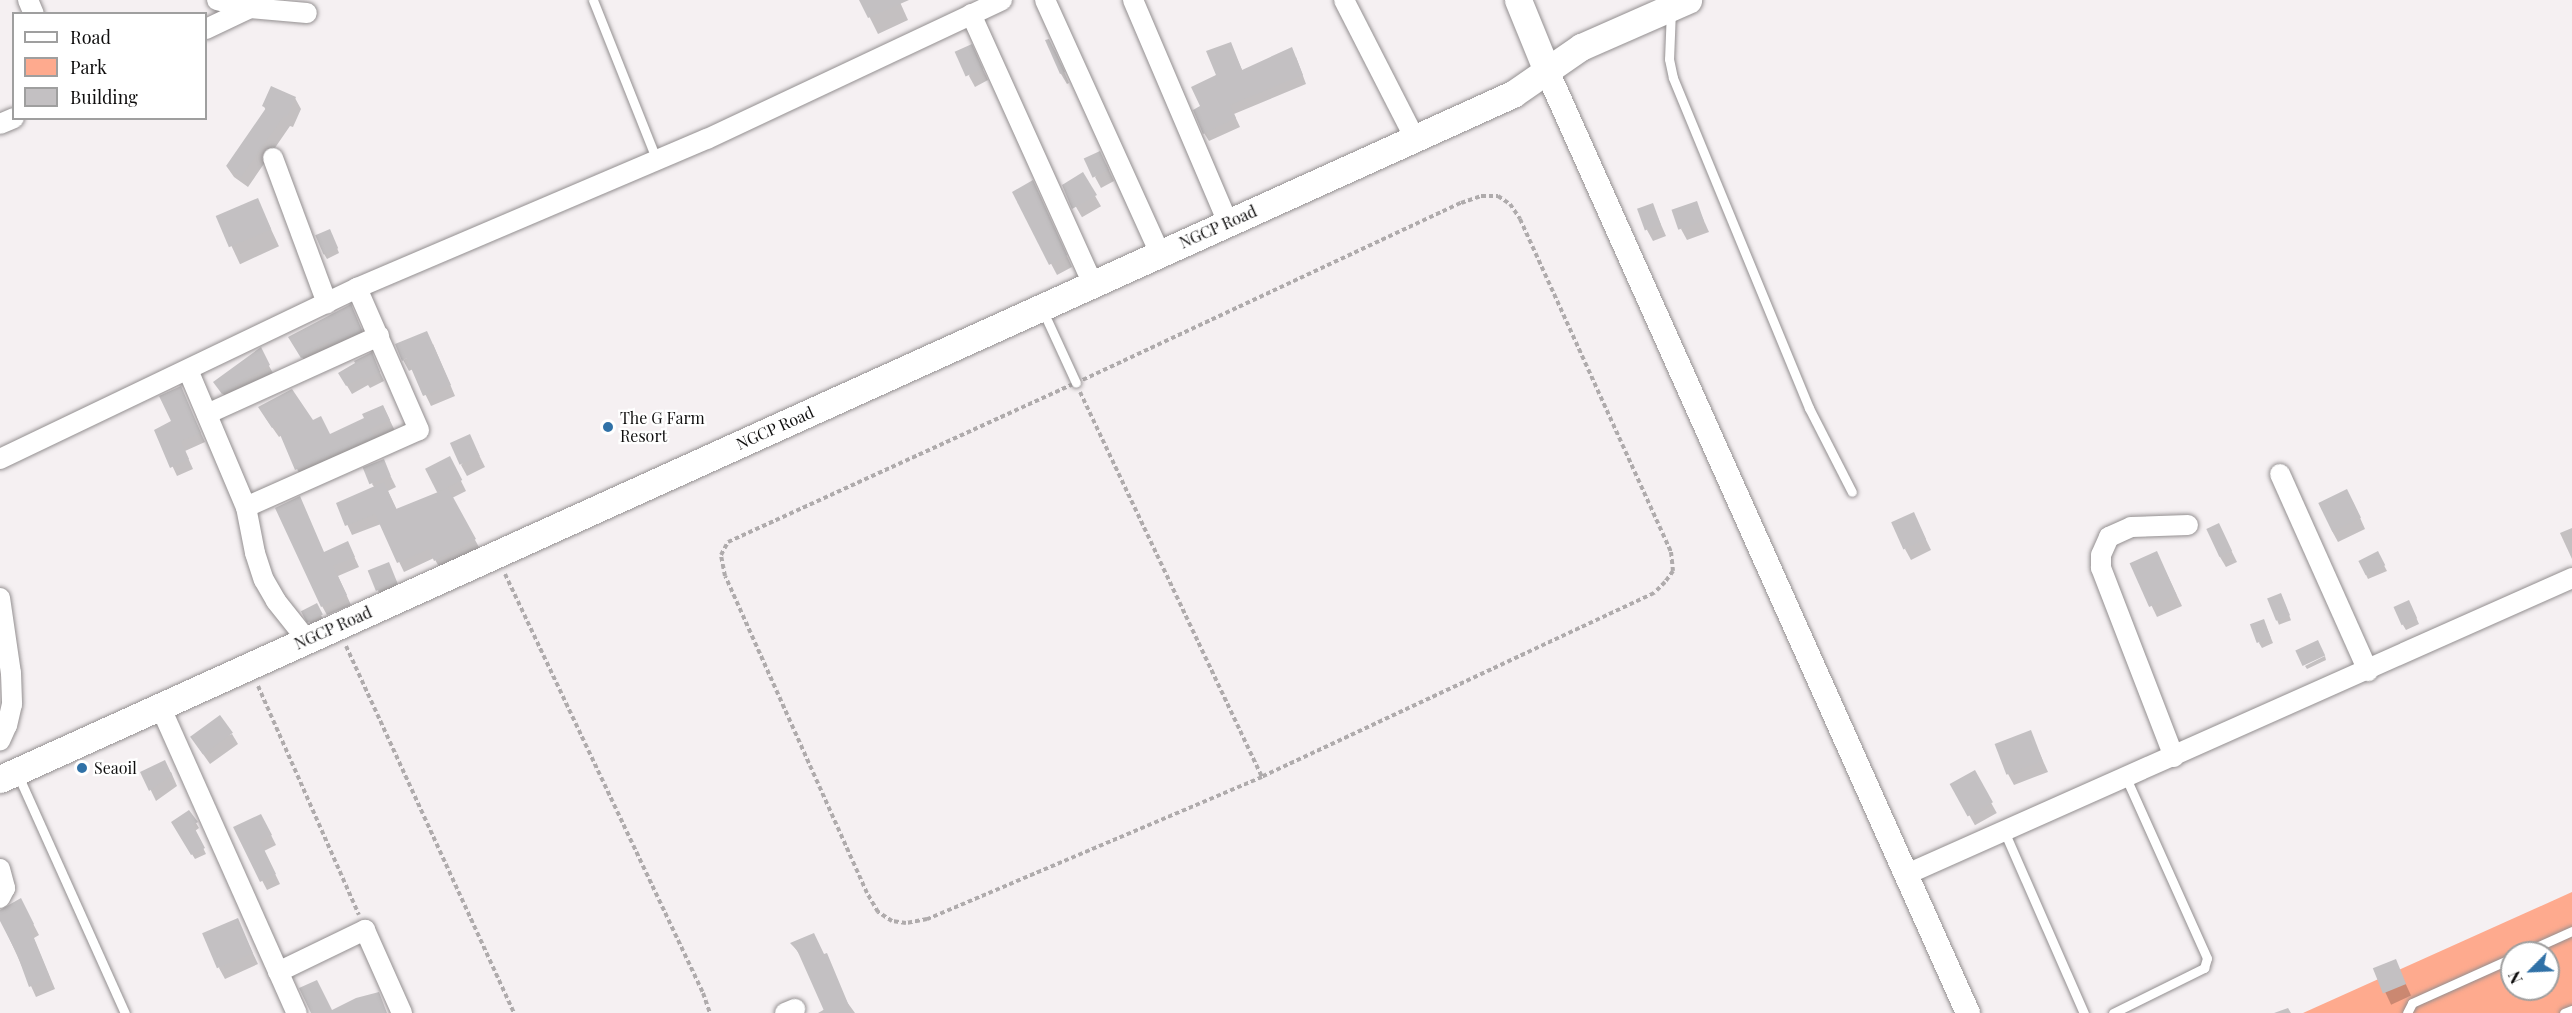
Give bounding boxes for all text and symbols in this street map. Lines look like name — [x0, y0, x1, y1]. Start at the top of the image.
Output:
legend — [12, 12, 207, 120]
text: Road — [70, 25, 111, 49]
text: Park — [70, 55, 107, 79]
text: Building — [70, 85, 138, 109]
street label: NGCP Road — [1176, 201, 1260, 253]
street label: NGCP Road — [733, 402, 817, 454]
place label: The G Farm Resort — [620, 408, 705, 446]
marker: The G Farm Resort — [601, 420, 615, 434]
street label: NGCP Road — [291, 602, 375, 654]
place label: Seaoil — [94, 758, 137, 778]
marker: Seaoil — [75, 761, 89, 775]
north arrow — [2500, 941, 2560, 1001]
text: N — [2503, 968, 2527, 987]

